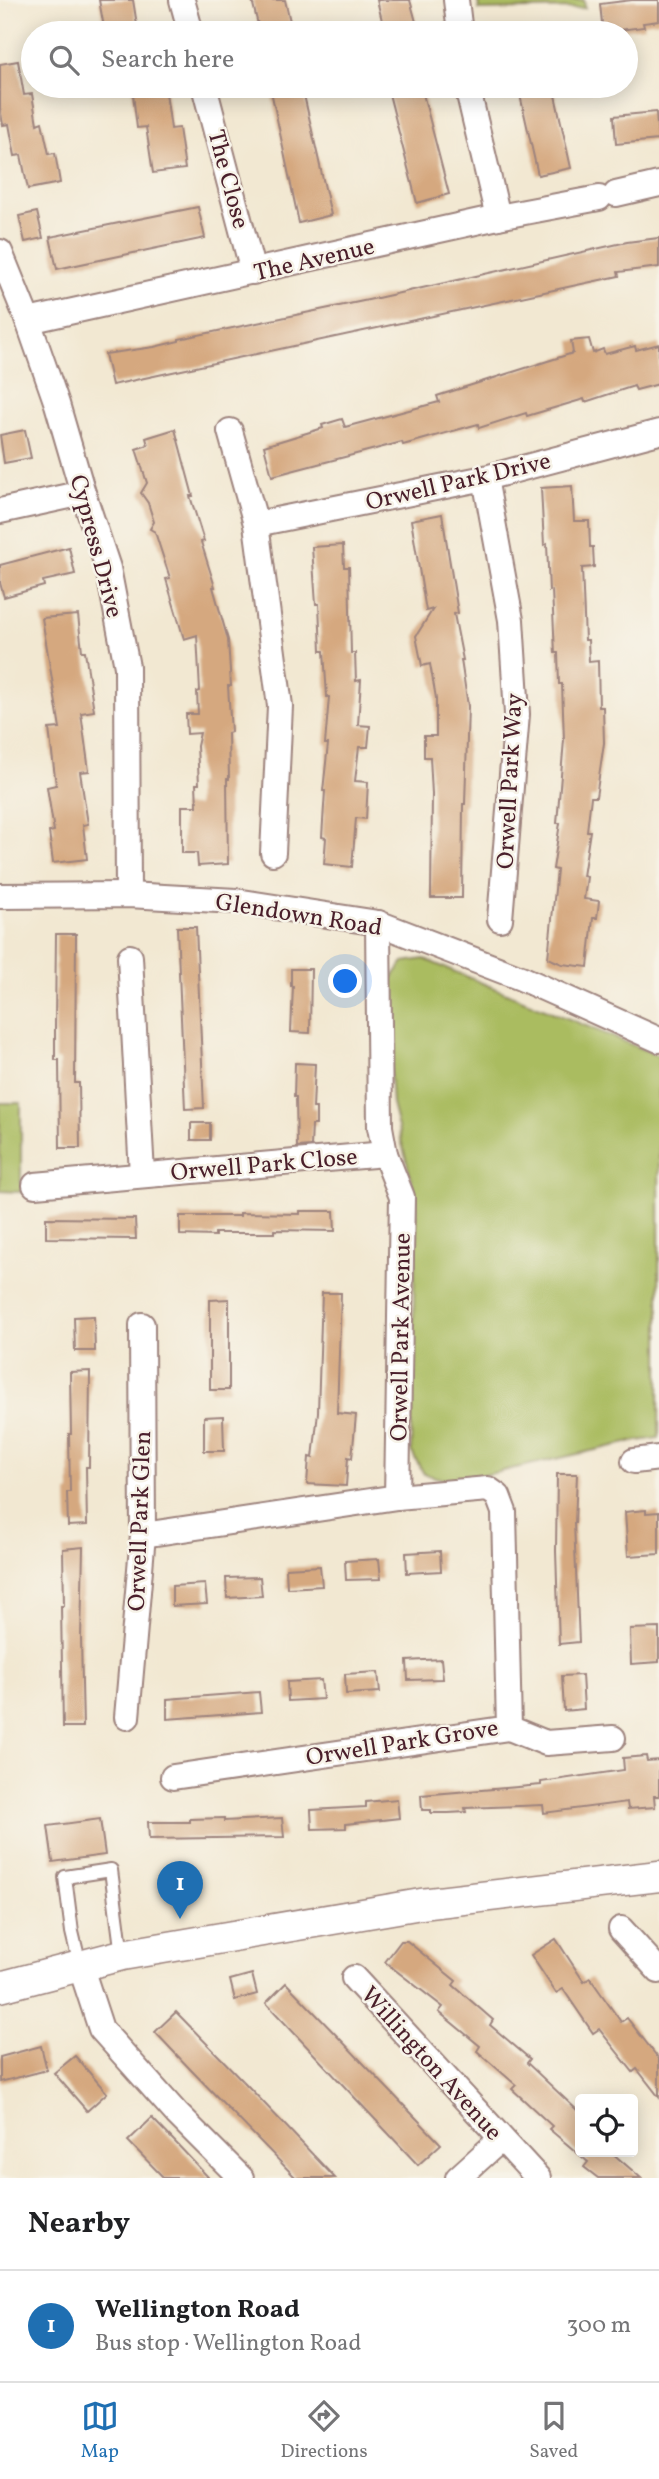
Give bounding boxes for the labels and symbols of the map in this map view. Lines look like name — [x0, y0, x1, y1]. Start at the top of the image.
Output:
street label: The Close — [198, 126, 257, 233]
street label: The Avenue — [251, 231, 378, 291]
street label: Orwell Park Drive — [363, 445, 554, 521]
street label: Cypress Drive — [60, 471, 130, 622]
street label: Orwell Park Way — [489, 692, 533, 870]
street label: Glendown Road — [213, 886, 385, 946]
your location — [328, 964, 362, 998]
street label: Orwell Park Close — [169, 1141, 359, 1191]
street label: Orwell Park Avenue — [383, 1232, 421, 1442]
street label: Orwell Park Glen — [121, 1430, 161, 1612]
street label: Orwell Park Grove — [304, 1712, 501, 1776]
pin: 1 — [157, 1861, 203, 1919]
street label: Willington Avenue — [352, 1980, 509, 2149]

